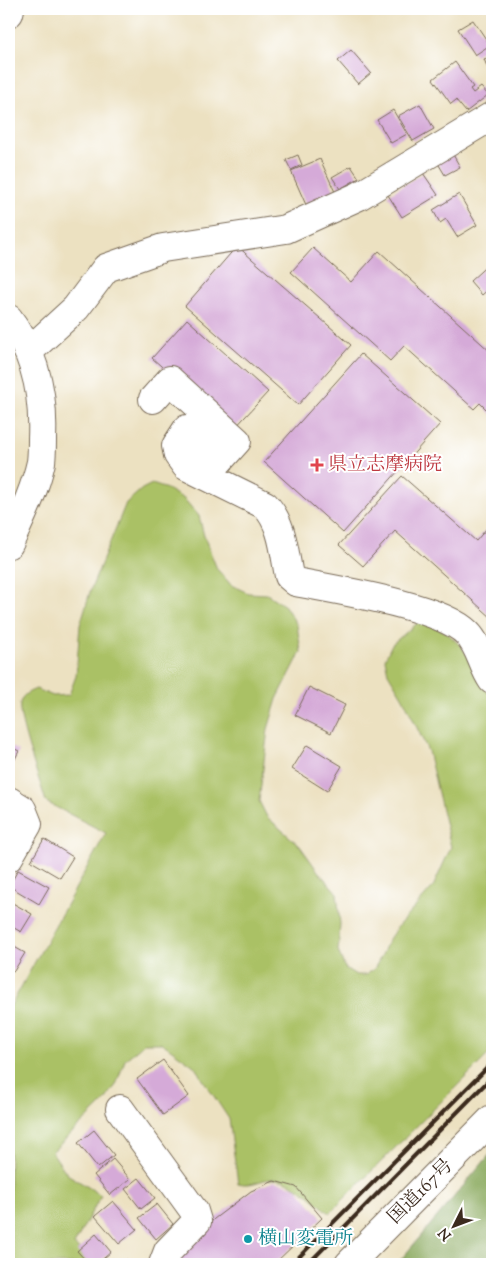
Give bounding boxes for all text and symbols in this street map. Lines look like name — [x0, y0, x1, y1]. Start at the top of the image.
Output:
place label: 県立志摩病院 — [328, 452, 442, 479]
marker: 県立志摩病院 — [310, 458, 324, 472]
street label: 国道167号 — [382, 1153, 460, 1231]
north arrow — [428, 1200, 478, 1250]
text: N — [435, 1223, 457, 1244]
place label: 横山変電所 — [258, 1226, 353, 1253]
marker: 横山変電所 — [242, 1233, 254, 1245]

